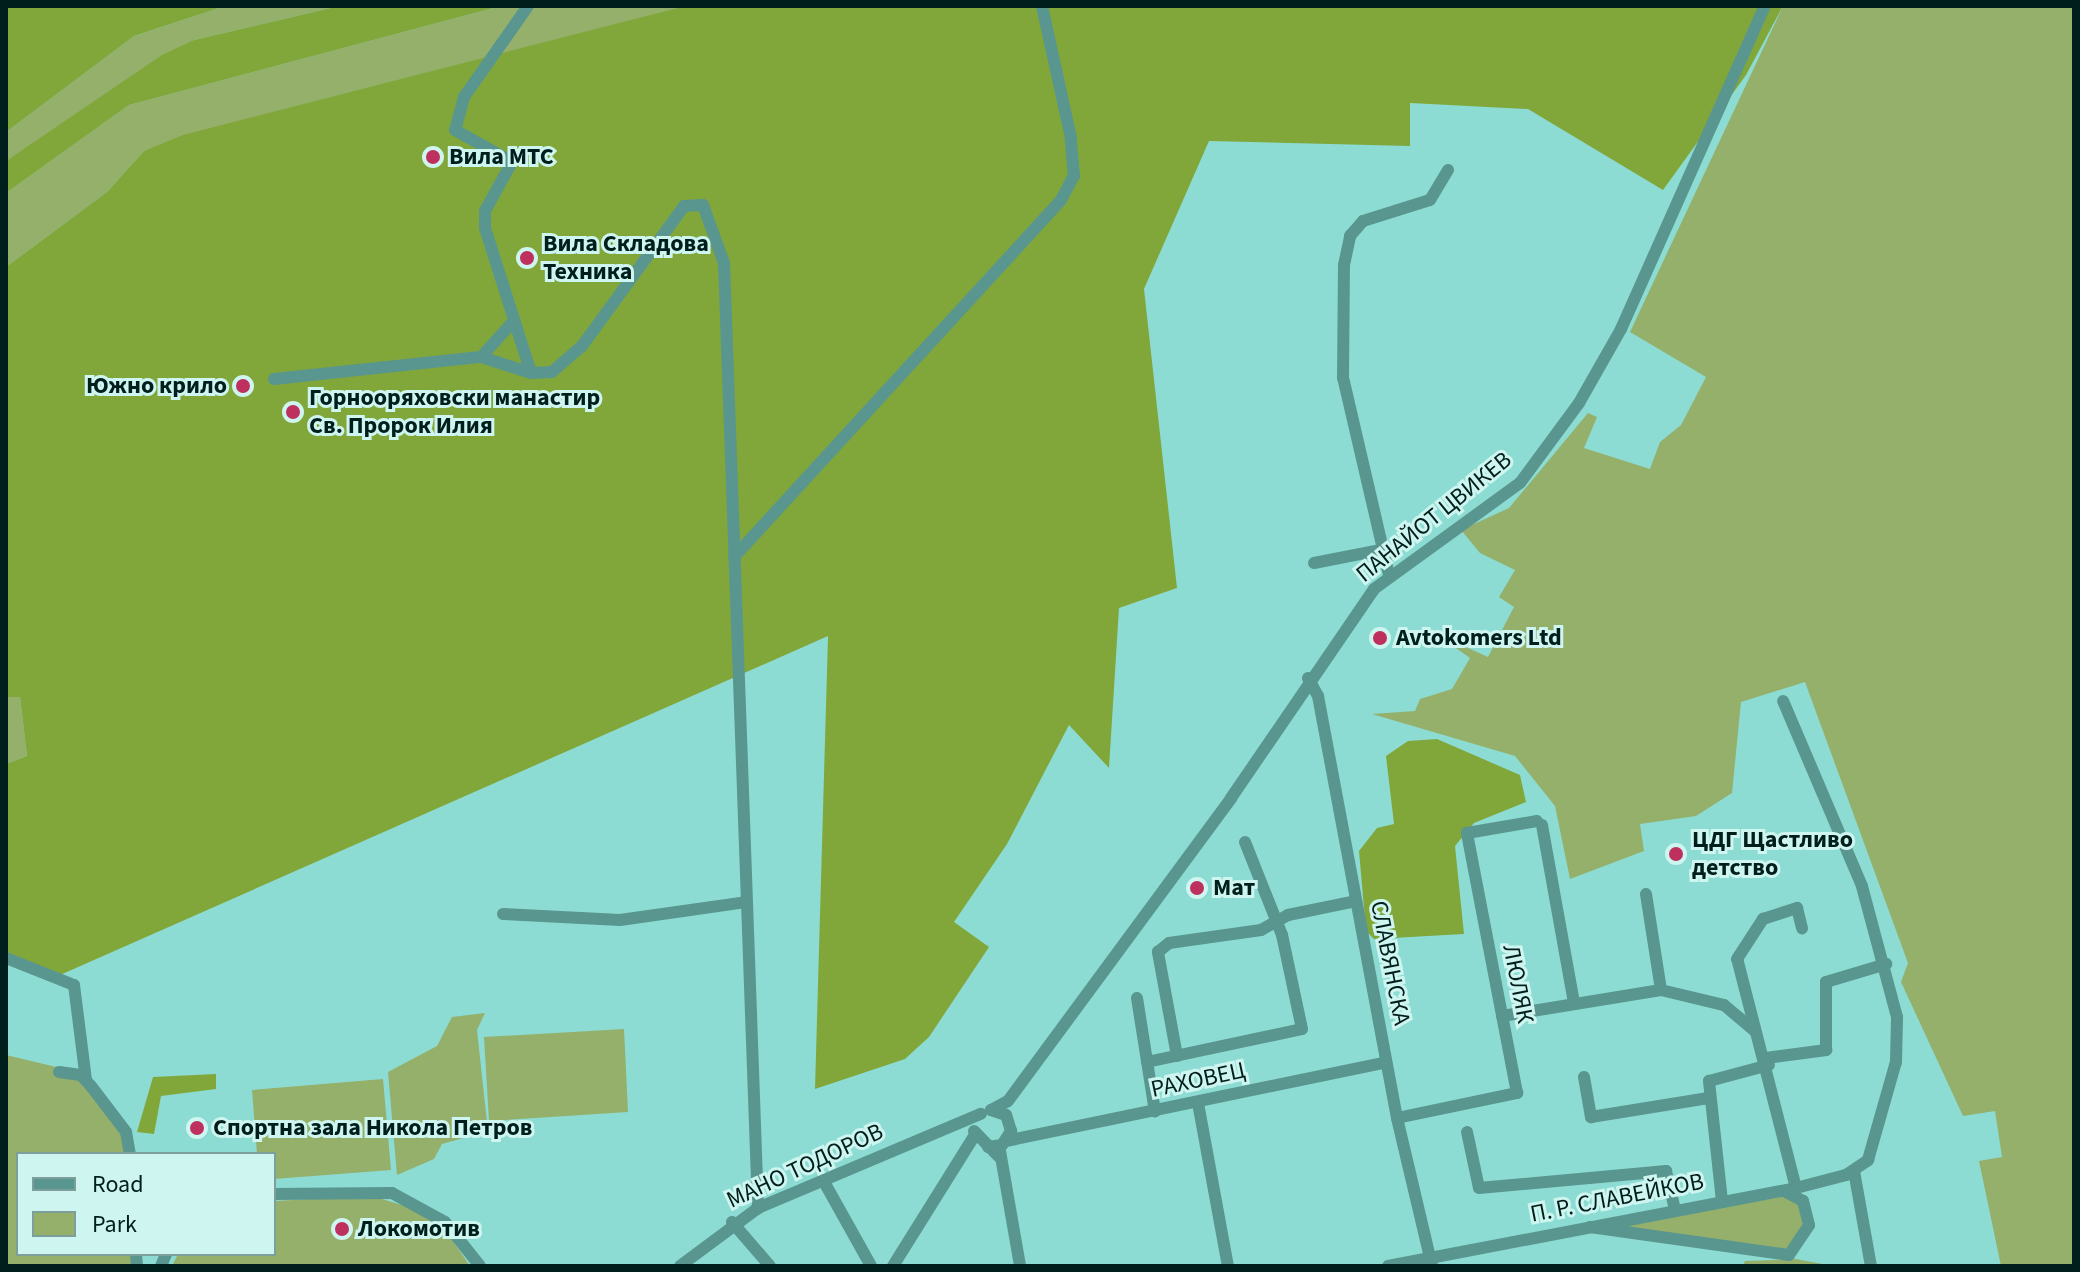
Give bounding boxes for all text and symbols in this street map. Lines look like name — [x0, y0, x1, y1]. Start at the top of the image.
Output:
place label: Вила МТС — [449, 143, 554, 171]
marker: Вила МТС — [424, 148, 442, 166]
place label: Вила Складова Техника — [543, 230, 709, 286]
marker: Вила Складова Техника — [518, 249, 536, 267]
place label: Южно крило — [86, 372, 227, 400]
marker: Южно крило — [234, 377, 252, 395]
place label: Горнооряховски манастир Св. Пророк Илия — [309, 384, 600, 440]
marker: Горнооряховски манастир Св. Пророк Илия — [284, 403, 302, 421]
street label: ПАНАЙОТ ЦВИКЕВ — [1350, 445, 1518, 589]
place label: Avtokomers Ltd — [1396, 624, 1562, 652]
marker: Avtokomers Ltd — [1371, 629, 1389, 647]
place label: ЦДГ Щастливо детство — [1692, 826, 1853, 882]
marker: ЦДГ Щастливо детство — [1667, 845, 1685, 863]
place label: Мат — [1213, 874, 1255, 902]
marker: Мат — [1188, 879, 1206, 897]
street label: СЛАВЯНСКА — [1364, 898, 1416, 1028]
street label: ЛЮЛЯК — [1496, 942, 1540, 1026]
street label: РАХОВЕЦ — [1148, 1056, 1248, 1104]
place label: Спортна зала Никола Петров — [213, 1114, 533, 1142]
street label: МАНО ТОДОРОВ — [722, 1117, 888, 1215]
marker: Спортна зала Никола Петров — [188, 1119, 206, 1137]
legend — [16, 1152, 276, 1256]
text: Road — [92, 1167, 144, 1202]
street label: П. Р. СЛАВЕЙКОВ — [1528, 1167, 1706, 1229]
text: Park — [92, 1207, 137, 1242]
place label: Локомотив — [358, 1215, 480, 1243]
marker: Локомотив — [333, 1220, 351, 1238]

